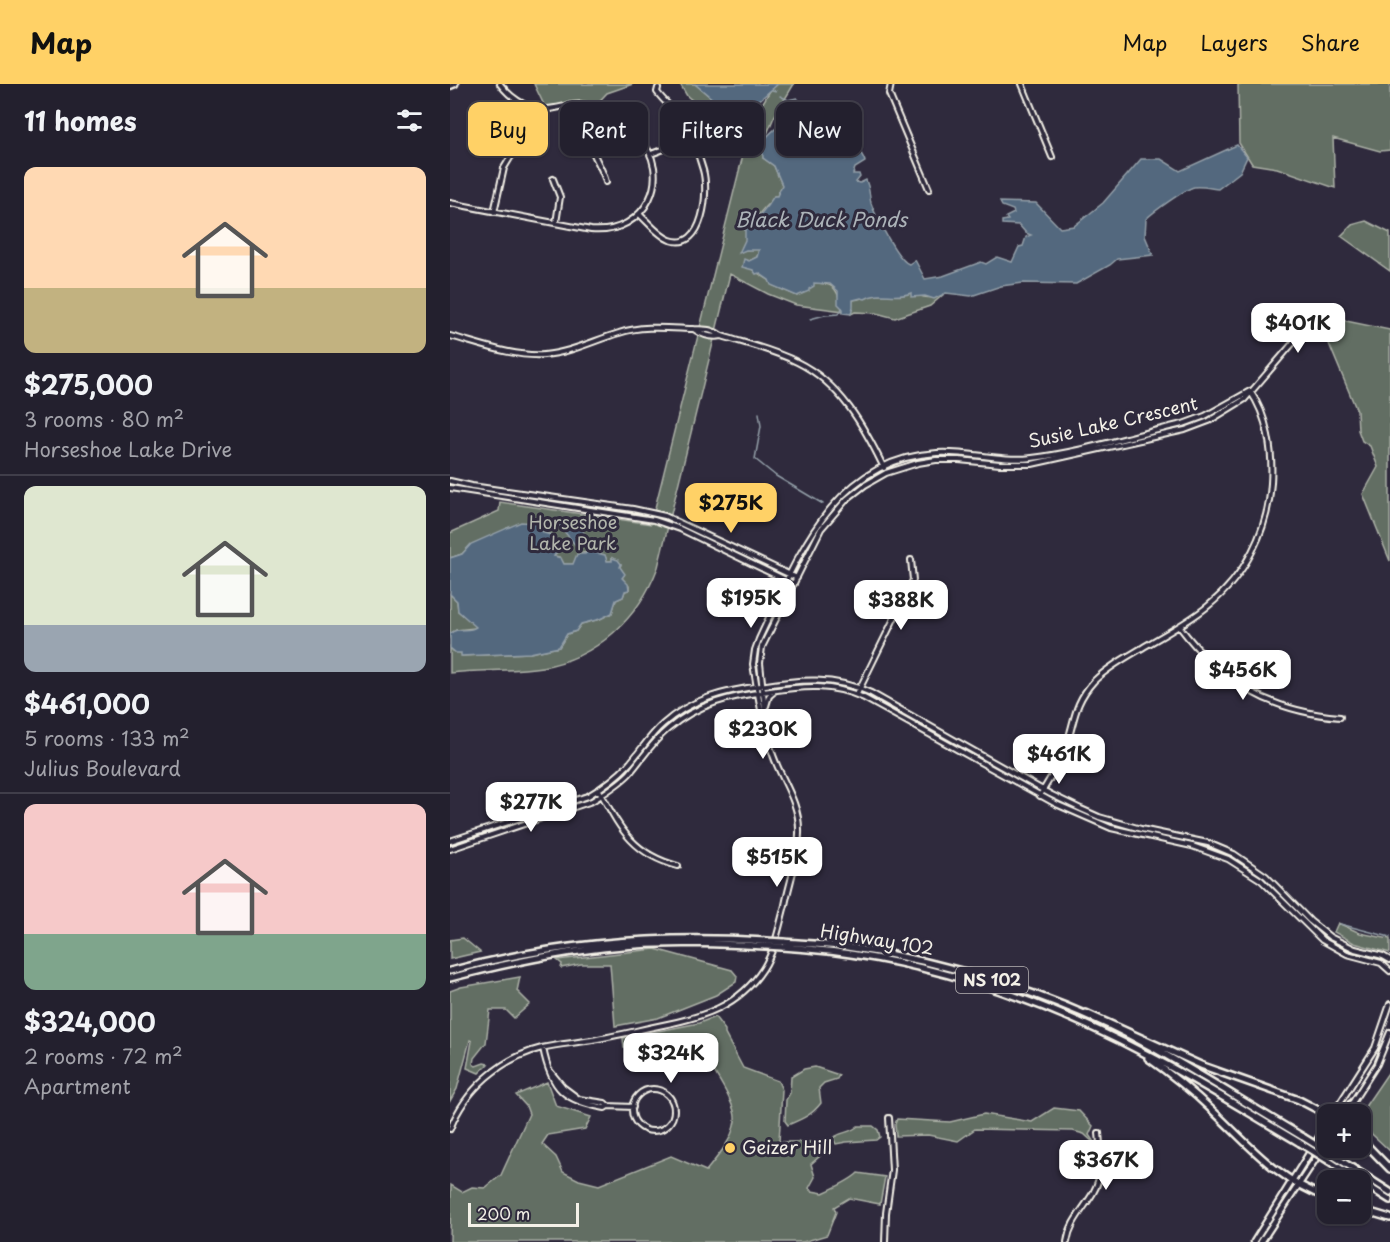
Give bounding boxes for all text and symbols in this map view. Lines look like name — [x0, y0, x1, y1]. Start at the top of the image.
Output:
text: Map — [30, 21, 92, 64]
text: Map — [1123, 26, 1167, 58]
text: Layers — [1200, 26, 1268, 58]
text: Share — [1301, 26, 1360, 58]
text: 11 homes — [24, 101, 137, 140]
chip: Buy — [468, 102, 548, 156]
chip: Rent — [560, 102, 648, 156]
chip: Filters — [660, 102, 764, 156]
chip: New — [776, 102, 862, 156]
icon: filters — [393, 104, 426, 137]
water label: Black Duck Ponds — [735, 204, 909, 234]
icon: home — [171, 206, 279, 314]
pin: $401K — [1256, 303, 1340, 354]
text: $401K — [1265, 307, 1331, 337]
text: $275,000 — [24, 365, 153, 404]
street label: Susie Lake Crescent — [1025, 389, 1200, 454]
text: 3 rooms · 80 m² — [24, 404, 184, 434]
text: Horseshoe Lake Drive — [24, 434, 232, 464]
pin: $275K — [689, 483, 773, 534]
text: $275K — [699, 487, 763, 517]
park label: Horseshoe Lake Park — [529, 508, 617, 556]
icon: home — [171, 525, 279, 633]
pin: $195K — [709, 578, 793, 629]
pin: $388K — [859, 580, 943, 631]
text: $195K — [721, 582, 781, 612]
text: $388K — [868, 584, 934, 614]
pin: $456K — [1201, 650, 1285, 701]
text: $456K — [1209, 654, 1277, 684]
text: $461,000 — [24, 684, 150, 723]
pin: $230K — [721, 709, 805, 760]
text: $230K — [728, 713, 798, 743]
text: 5 rooms · 133 m² — [24, 723, 190, 753]
pin: $461K — [1017, 734, 1101, 785]
text: $461K — [1027, 738, 1091, 768]
text: Julius Boulevard — [24, 753, 181, 783]
pin: $277K — [489, 782, 573, 833]
text: $277K — [500, 786, 562, 816]
pin: $515K — [735, 837, 819, 888]
text: $515K — [746, 841, 808, 871]
icon: home — [171, 843, 279, 951]
street label: Highway 102 — [819, 916, 936, 961]
road number: NS 102 — [956, 967, 1028, 993]
text: $324,000 — [24, 1002, 156, 1041]
pin: $324K — [629, 1033, 713, 1084]
text: $324K — [637, 1037, 705, 1067]
text: 2 rooms · 72 m² — [24, 1041, 183, 1071]
text: Apartment — [24, 1071, 131, 1101]
map controls — [1317, 1104, 1371, 1224]
button: + — [1317, 1104, 1371, 1158]
place label: Geizer Hill — [742, 1133, 832, 1160]
pin: $367K — [1064, 1140, 1148, 1191]
marker: Geizer Hill — [723, 1141, 737, 1155]
text: $367K — [1073, 1144, 1139, 1174]
button: − — [1317, 1170, 1371, 1224]
scale bar — [468, 1200, 579, 1228]
text: 200 m — [477, 1201, 530, 1225]

